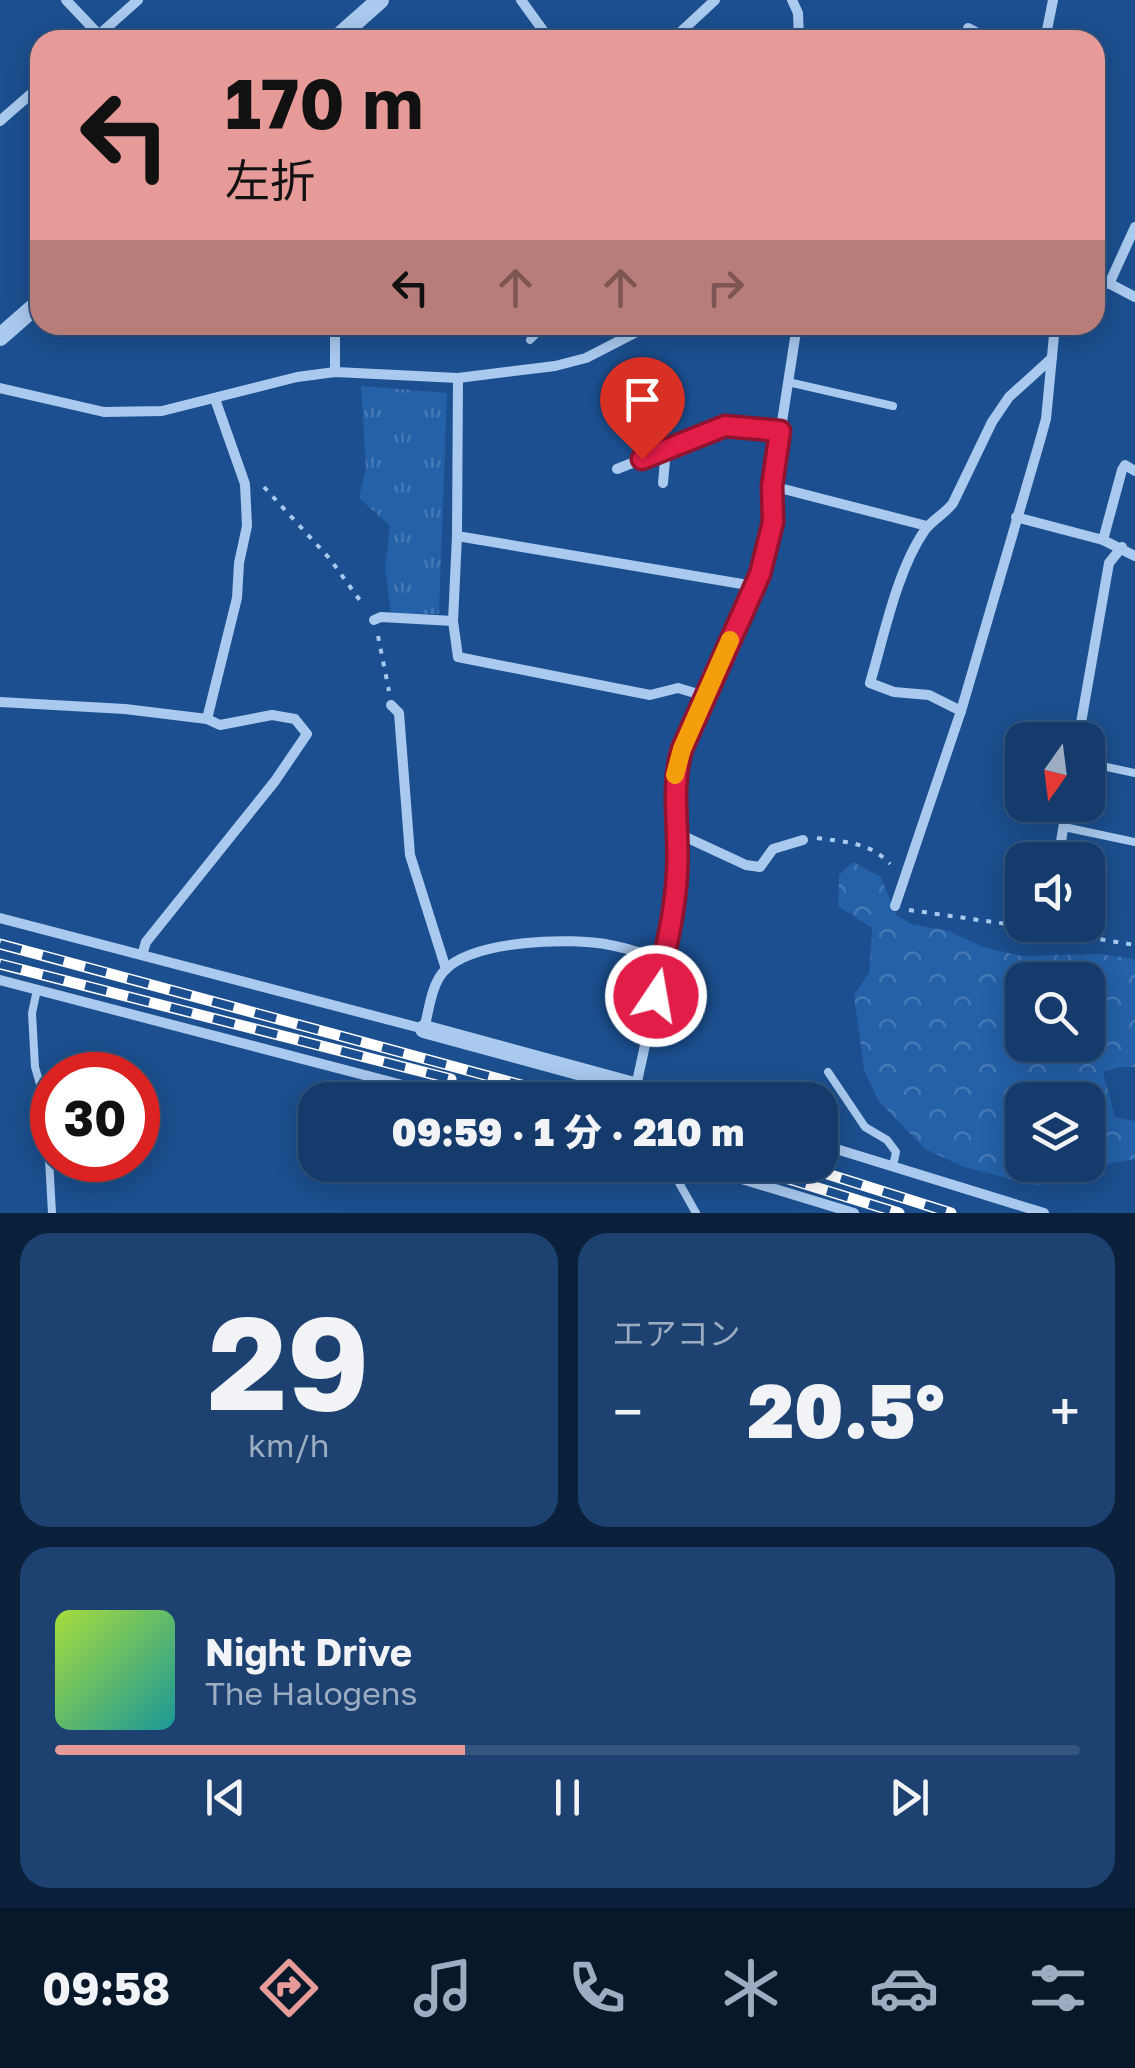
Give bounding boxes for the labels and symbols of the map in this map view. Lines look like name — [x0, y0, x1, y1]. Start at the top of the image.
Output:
pin — [600, 357, 685, 460]
north arrow — [1005, 722, 1105, 822]
position arrow — [604, 944, 708, 1048]
speed limit sign: 30 — [30, 1052, 160, 1182]

